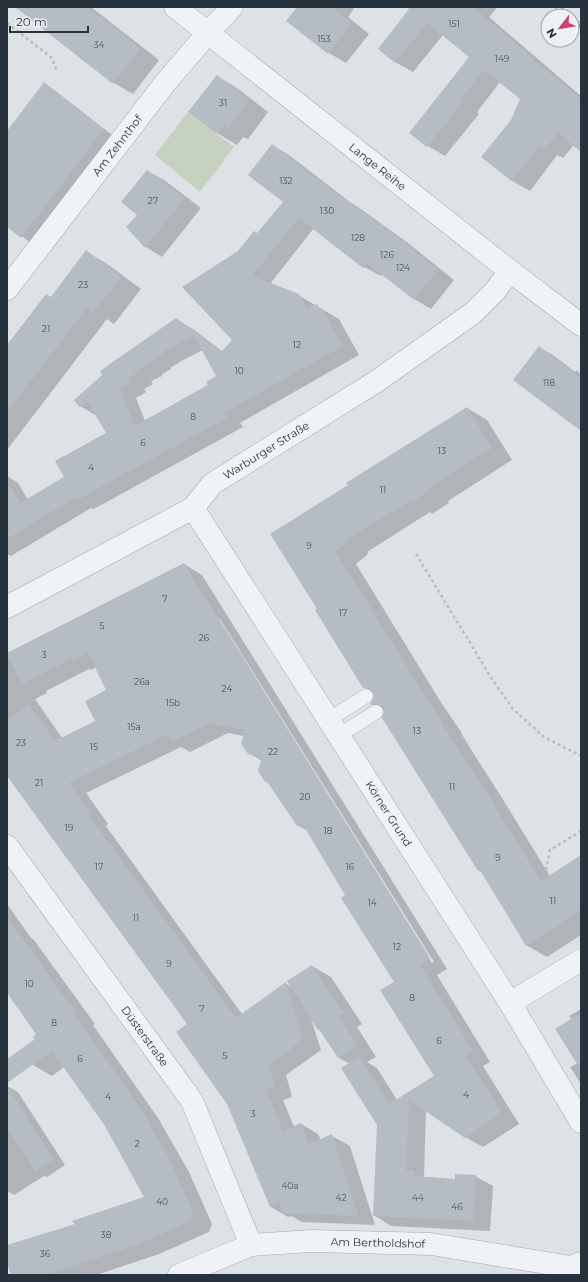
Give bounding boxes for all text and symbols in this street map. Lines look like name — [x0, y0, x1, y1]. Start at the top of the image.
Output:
scale bar — [10, 8, 88, 34]
north arrow — [540, 8, 580, 48]
text: 20 m — [16, 14, 47, 29]
house number: 151 — [448, 18, 460, 29]
text: N — [543, 26, 560, 41]
house number: 153 — [317, 33, 331, 44]
house number: 34 — [93, 39, 105, 50]
house number: 149 — [495, 53, 510, 64]
house number: 31 — [219, 97, 227, 108]
street label: Am Zehnthof — [89, 111, 146, 179]
street label: Lange Reihe — [346, 140, 409, 194]
house number: 132 — [279, 175, 293, 186]
house number: 27 — [148, 195, 158, 206]
house number: 130 — [320, 205, 334, 216]
house number: 128 — [351, 232, 365, 243]
house number: 126 — [380, 249, 394, 260]
house number: 124 — [396, 262, 410, 273]
house number: 23 — [78, 279, 88, 290]
house number: 21 — [42, 323, 50, 334]
house number: 12 — [293, 339, 301, 350]
house number: 10 — [234, 365, 244, 376]
house number: 118 — [543, 377, 555, 388]
house number: 8 — [190, 411, 196, 422]
street label: Warburger Straße — [220, 418, 312, 482]
house number: 6 — [140, 437, 146, 448]
house number: 13 — [438, 445, 446, 456]
house number: 4 — [88, 462, 94, 473]
house number: 11 — [380, 484, 386, 495]
house number: 9 — [306, 540, 312, 551]
house number: 7 — [162, 593, 168, 604]
house number: 17 — [339, 607, 347, 618]
house number: 5 — [99, 620, 105, 631]
house number: 26 — [199, 632, 210, 643]
house number: 3 — [41, 649, 47, 660]
house number: 26a — [134, 676, 150, 687]
house number: 24 — [222, 683, 232, 694]
house number: 15b — [166, 697, 180, 708]
house number: 15a — [127, 721, 141, 732]
house number: 13 — [413, 725, 421, 736]
house number: 23 — [16, 737, 26, 748]
house number: 15 — [90, 741, 98, 752]
house number: 22 — [268, 746, 278, 757]
house number: 21 — [35, 777, 43, 788]
street label: Körner Grund — [363, 778, 415, 849]
house number: 11 — [449, 781, 455, 792]
house number: 20 — [299, 791, 311, 802]
house number: 19 — [65, 822, 74, 833]
house number: 18 — [324, 825, 333, 836]
house number: 9 — [495, 852, 501, 863]
house number: 17 — [95, 861, 103, 872]
house number: 16 — [346, 861, 355, 872]
house number: 11 — [550, 895, 556, 906]
house number: 14 — [367, 897, 377, 908]
house number: 11 — [133, 912, 139, 923]
house number: 12 — [393, 941, 401, 952]
house number: 9 — [166, 958, 172, 969]
house number: 10 — [24, 978, 34, 989]
house number: 8 — [409, 992, 415, 1003]
street label: Düsterstraße — [118, 1003, 172, 1070]
house number: 7 — [199, 1003, 205, 1014]
house number: 8 — [51, 1017, 57, 1028]
house number: 6 — [436, 1035, 442, 1046]
house number: 5 — [222, 1050, 228, 1061]
house number: 6 — [77, 1053, 83, 1064]
house number: 4 — [463, 1089, 469, 1100]
house number: 4 — [105, 1091, 111, 1102]
house number: 3 — [250, 1108, 256, 1119]
house number: 2 — [134, 1138, 140, 1149]
house number: 40a — [281, 1180, 299, 1191]
house number: 42 — [335, 1192, 347, 1203]
house number: 44 — [412, 1192, 424, 1203]
house number: 40 — [156, 1196, 168, 1207]
house number: 46 — [451, 1201, 463, 1212]
house number: 38 — [101, 1229, 112, 1240]
street label: Am Bertholdshof — [330, 1234, 427, 1251]
house number: 36 — [40, 1248, 51, 1259]

